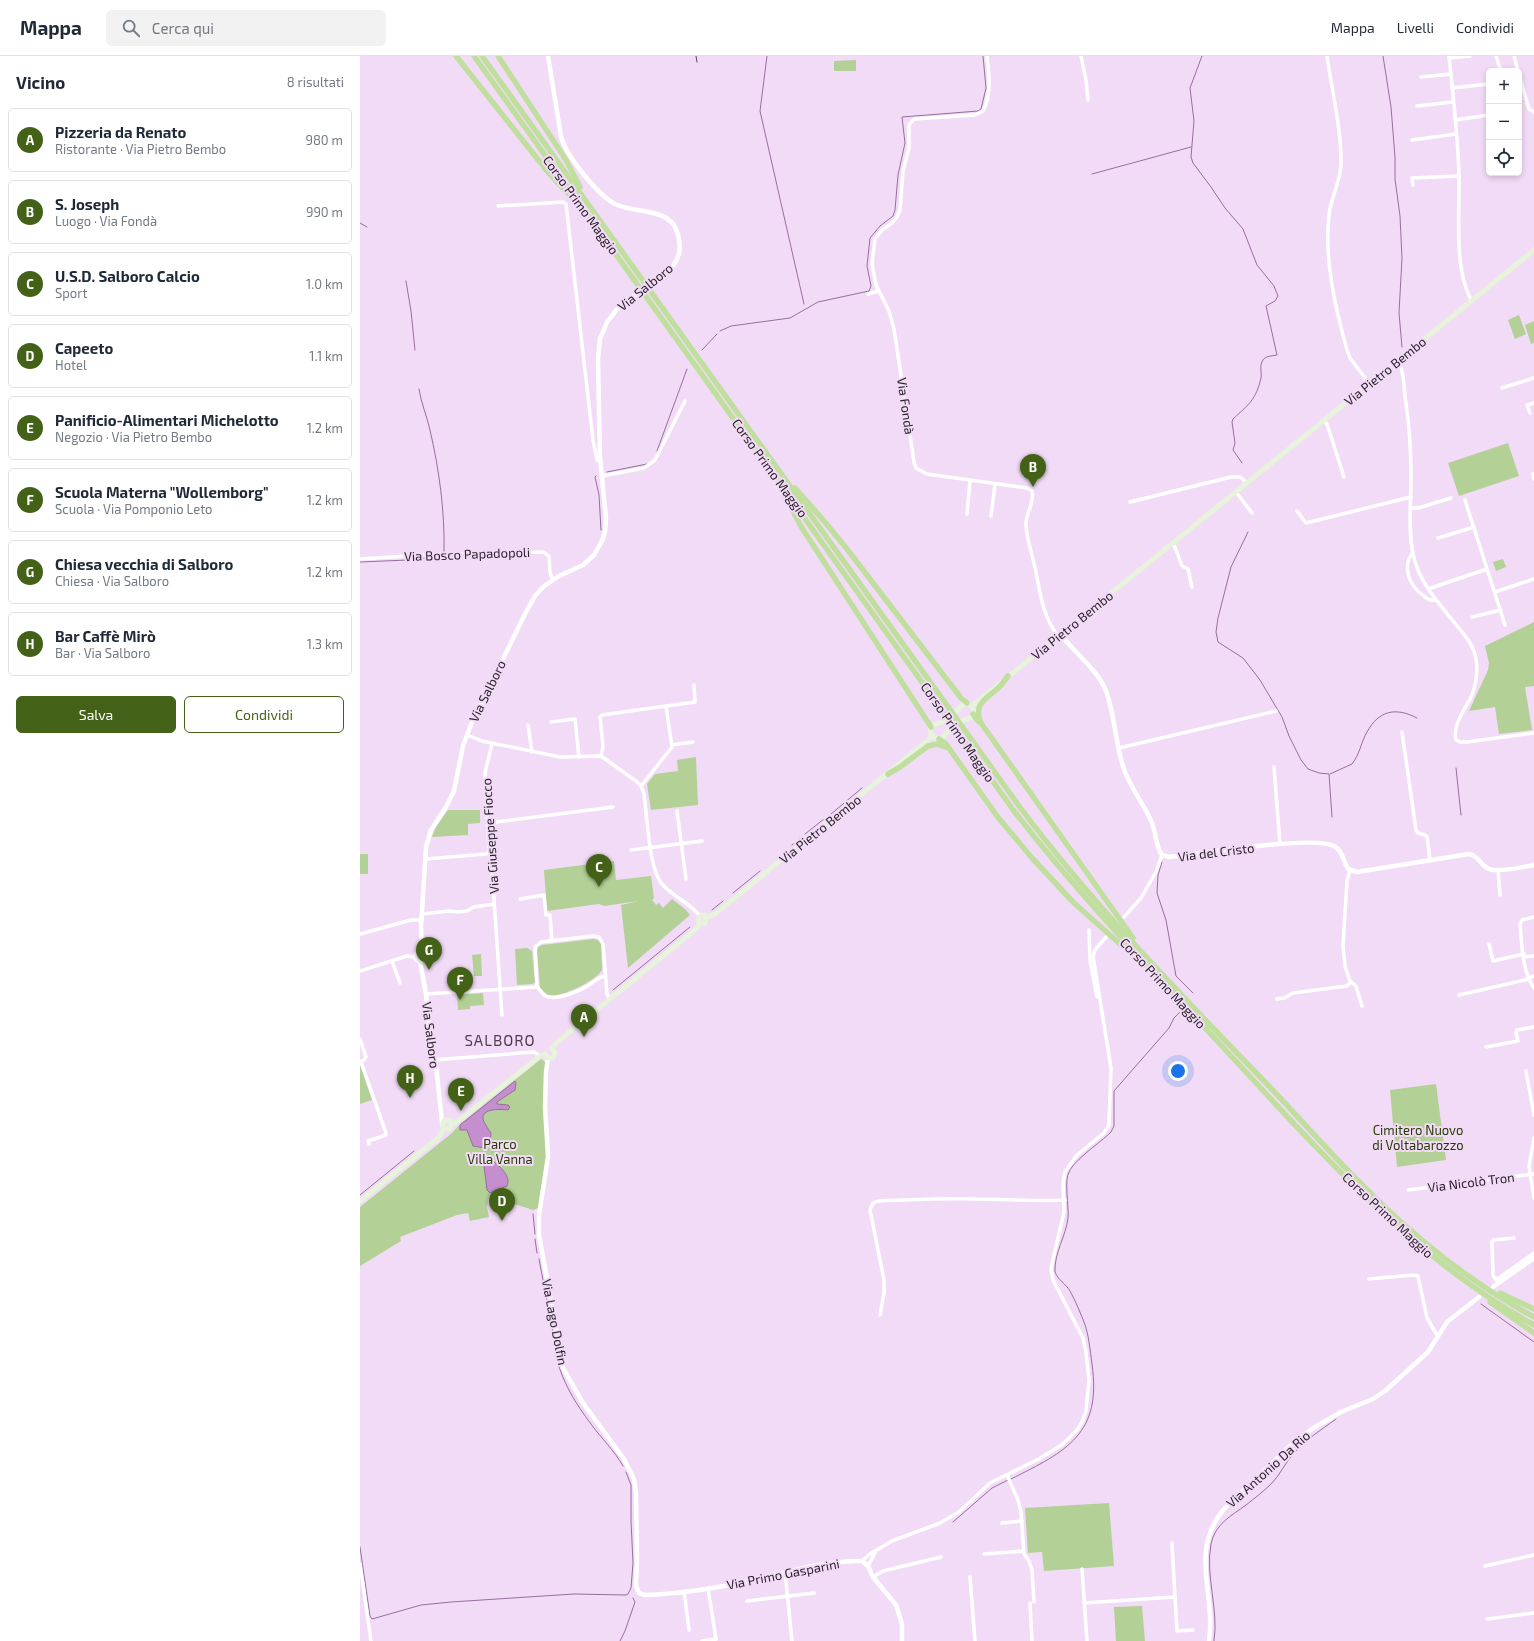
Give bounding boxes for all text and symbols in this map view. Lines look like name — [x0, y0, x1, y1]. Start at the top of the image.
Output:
search box — [106, 10, 386, 46]
text: Mappa — [20, 16, 82, 39]
icon: search — [120, 17, 142, 39]
text: Cerca qui — [152, 19, 214, 37]
text: Mappa — [1331, 19, 1375, 36]
text: Livelli — [1397, 19, 1434, 36]
text: Condividi — [1456, 19, 1514, 36]
map controls — [1486, 68, 1522, 176]
button: + — [1486, 68, 1522, 104]
text: Vicino — [16, 72, 65, 92]
text: 8 risultati — [287, 74, 344, 90]
button: − — [1486, 104, 1522, 140]
text: Pizzeria da Renato — [55, 123, 186, 141]
text: A — [26, 132, 34, 148]
text: 980 m — [306, 132, 343, 148]
button: locate — [1486, 140, 1522, 176]
text: Ristorante · Via Pietro Bembo — [55, 141, 226, 157]
street label: Corso Primo Maggio — [540, 152, 622, 258]
text: S. Joseph — [55, 195, 119, 213]
text: B — [26, 204, 34, 220]
text: 990 m — [306, 204, 343, 220]
text: Luogo · Via Fondà — [55, 213, 157, 229]
street label: Via Salboro — [614, 260, 676, 314]
text: U.S.D. Salboro Calcio — [55, 267, 200, 285]
text: C — [26, 276, 34, 292]
text: 1.0 km — [306, 276, 343, 292]
text: Sport — [55, 285, 87, 301]
street label: Via Pietro Bembo — [1341, 333, 1429, 409]
text: Capeeto — [55, 339, 113, 357]
text: D — [26, 348, 34, 364]
text: 1.1 km — [309, 348, 343, 364]
text: Hotel — [55, 357, 87, 373]
street label: Via Fondà — [894, 376, 918, 436]
text: Panificio-Alimentari Michelotto — [55, 411, 279, 429]
street label: Corso Primo Maggio — [729, 415, 811, 521]
text: E — [26, 420, 34, 436]
text: 1.2 km — [307, 420, 343, 436]
text: Negozio · Via Pietro Bembo — [55, 429, 212, 445]
pin: B — [1020, 454, 1046, 487]
text: Scuola Materna "Wollemborg" — [55, 483, 269, 501]
text: F — [26, 492, 34, 508]
text: 1.2 km — [307, 492, 343, 508]
text: Scuola · Via Pomponio Leto — [55, 501, 213, 517]
street label: Via Bosco Papadopoli — [404, 544, 530, 564]
text: Chiesa vecchia di Salboro — [55, 555, 233, 573]
text: G — [26, 564, 34, 580]
text: 1.2 km — [307, 564, 343, 580]
text: Chiesa · Via Salboro — [55, 573, 169, 589]
street label: Via Pietro Bembo — [1028, 587, 1116, 663]
text: Bar Caffè Mirò — [55, 627, 156, 645]
text: H — [26, 636, 34, 652]
text: 1.3 km — [307, 636, 343, 652]
text: Bar · Via Salboro — [55, 645, 150, 661]
street label: Via Salboro — [465, 658, 509, 724]
street label: Corso Primo Maggio — [918, 679, 998, 785]
button: Salva — [16, 696, 176, 733]
button: Condividi — [184, 696, 344, 733]
street label: Via Giuseppe Fiocco — [478, 778, 502, 894]
street label: Via Pietro Bembo — [776, 791, 864, 867]
street label: Via del Cristo — [1177, 839, 1255, 865]
pin: C — [586, 854, 612, 887]
street label: Corso Primo Maggio — [1117, 934, 1209, 1032]
pin: G — [416, 937, 442, 970]
pin: F — [447, 967, 473, 1000]
street label: Via Salboro — [419, 1001, 443, 1069]
pin: A — [571, 1004, 597, 1037]
district label: SALBORO — [464, 1031, 536, 1049]
your location — [1168, 1061, 1188, 1081]
pin: H — [397, 1065, 423, 1098]
pin: E — [448, 1078, 474, 1111]
park label: Cimitero Nuovo di Voltabarozzo — [1372, 1122, 1464, 1153]
park label: Parco Villa Vanna — [467, 1136, 533, 1167]
street label: Corso Primo Maggio — [1339, 1169, 1437, 1261]
street label: Via Nicolò Tron — [1427, 1169, 1515, 1195]
pin: D — [489, 1188, 515, 1221]
street label: Via Lago Dolfin — [539, 1277, 571, 1367]
street label: Via Antonio Da Rio — [1223, 1427, 1313, 1511]
street label: Via Primo Gasparini — [725, 1555, 841, 1593]

